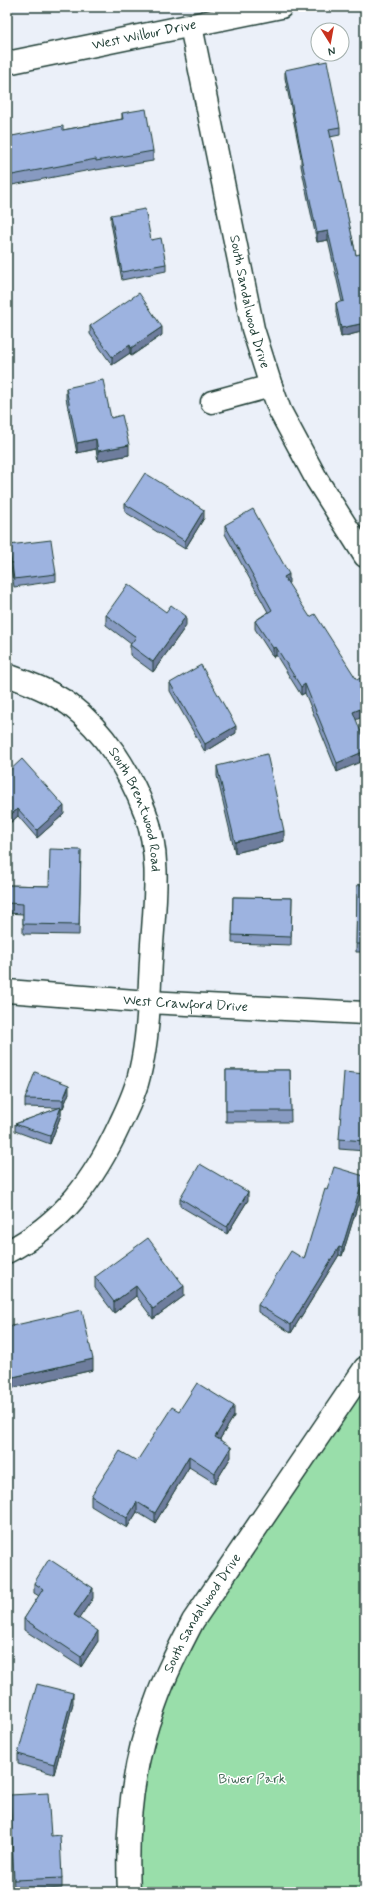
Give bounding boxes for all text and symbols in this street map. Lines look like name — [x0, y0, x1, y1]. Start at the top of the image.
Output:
street label: West Wilbur Drive — [90, 16, 198, 54]
north arrow — [310, 22, 350, 62]
text: N — [327, 43, 337, 58]
street label: South Sandalwood Drive — [225, 233, 274, 371]
street label: South Brentwood Road — [104, 744, 165, 872]
street label: West Crawford Drive — [122, 991, 249, 1016]
street label: South Sandalwood Drive — [160, 1550, 245, 1676]
park label: Biwer Park — [218, 1770, 286, 1788]

